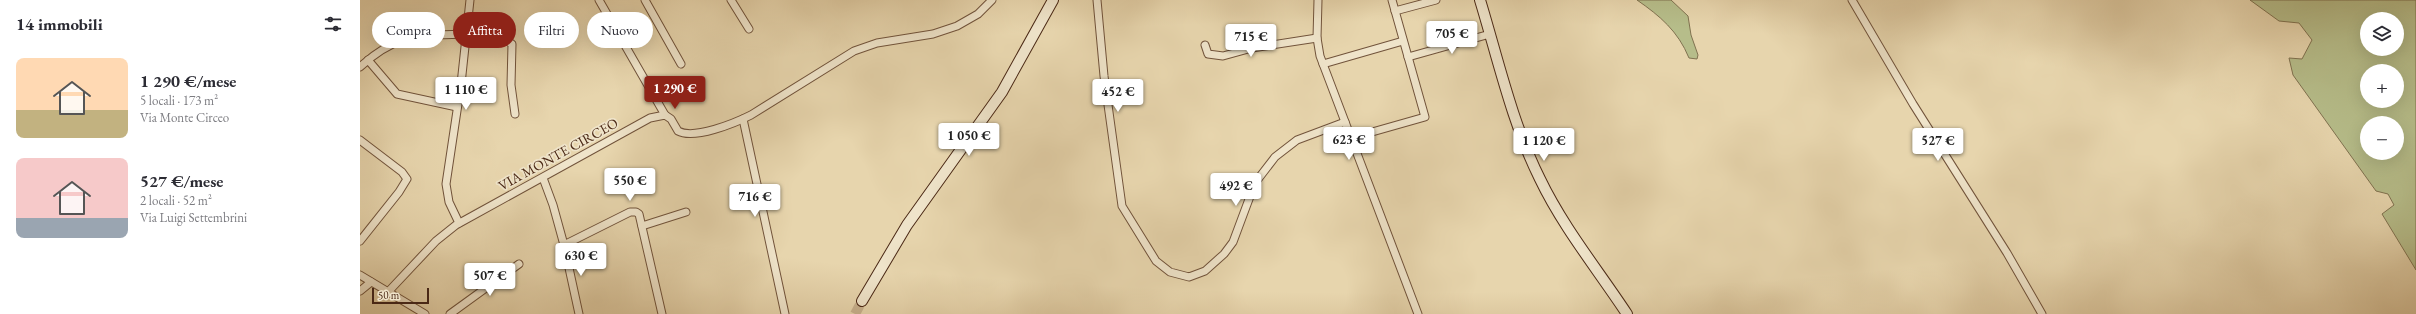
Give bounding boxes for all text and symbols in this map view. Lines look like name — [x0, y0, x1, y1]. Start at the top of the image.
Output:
chip: Compra — [372, 12, 445, 48]
chip: Affitta — [453, 12, 516, 48]
chip: Filtri — [524, 12, 579, 48]
chip: Nuovo — [587, 12, 653, 48]
map controls — [2360, 12, 2404, 160]
button: layers — [2360, 12, 2404, 56]
text: 14 immobili — [16, 13, 103, 35]
icon: filters — [322, 13, 344, 35]
pin: 705 € — [1424, 21, 1480, 55]
pin: 715 € — [1223, 24, 1279, 58]
text: 705 € — [1435, 25, 1469, 42]
text: 715 € — [1234, 28, 1268, 45]
button: + — [2360, 64, 2404, 108]
text: 1 290 €/mese — [140, 70, 236, 92]
icon: home — [48, 74, 96, 122]
pin: 1 290 € — [638, 76, 712, 110]
pin: 1 110 € — [429, 77, 503, 111]
pin: 452 € — [1090, 79, 1146, 113]
text: 1 290 € — [653, 80, 697, 97]
text: 1 110 € — [444, 81, 488, 98]
text: 452 € — [1101, 83, 1135, 100]
text: 5 locali · 173 m² — [140, 92, 218, 109]
text: Via Monte Circeo — [140, 109, 229, 126]
street label: VIA MONTE CIRCEO — [495, 113, 621, 194]
button: − — [2360, 116, 2404, 160]
pin: 1 050 € — [932, 123, 1006, 157]
text: 1 050 € — [947, 127, 991, 144]
pin: 623 € — [1321, 127, 1377, 161]
pin: 1 120 € — [1507, 128, 1581, 162]
pin: 527 € — [1910, 128, 1966, 162]
text: 623 € — [1332, 131, 1366, 148]
text: 1 120 € — [1522, 132, 1566, 149]
text: 527 € — [1921, 132, 1955, 149]
pin: 550 € — [602, 168, 658, 202]
text: 527 €/mese — [140, 170, 223, 192]
text: 550 € — [613, 172, 647, 189]
pin: 492 € — [1208, 173, 1264, 207]
icon: home — [48, 174, 96, 222]
text: 492 € — [1219, 177, 1253, 194]
pin: 716 € — [727, 184, 783, 218]
text: 716 € — [738, 188, 772, 205]
text: 2 locali · 52 m² — [140, 192, 212, 209]
text: Via Luigi Settembrini — [140, 209, 247, 226]
pin: 630 € — [553, 243, 609, 277]
text: 630 € — [564, 247, 598, 264]
pin: 507 € — [462, 263, 518, 297]
text: 507 € — [473, 267, 507, 284]
scale bar — [372, 286, 429, 305]
text: 50 m — [378, 288, 399, 302]

